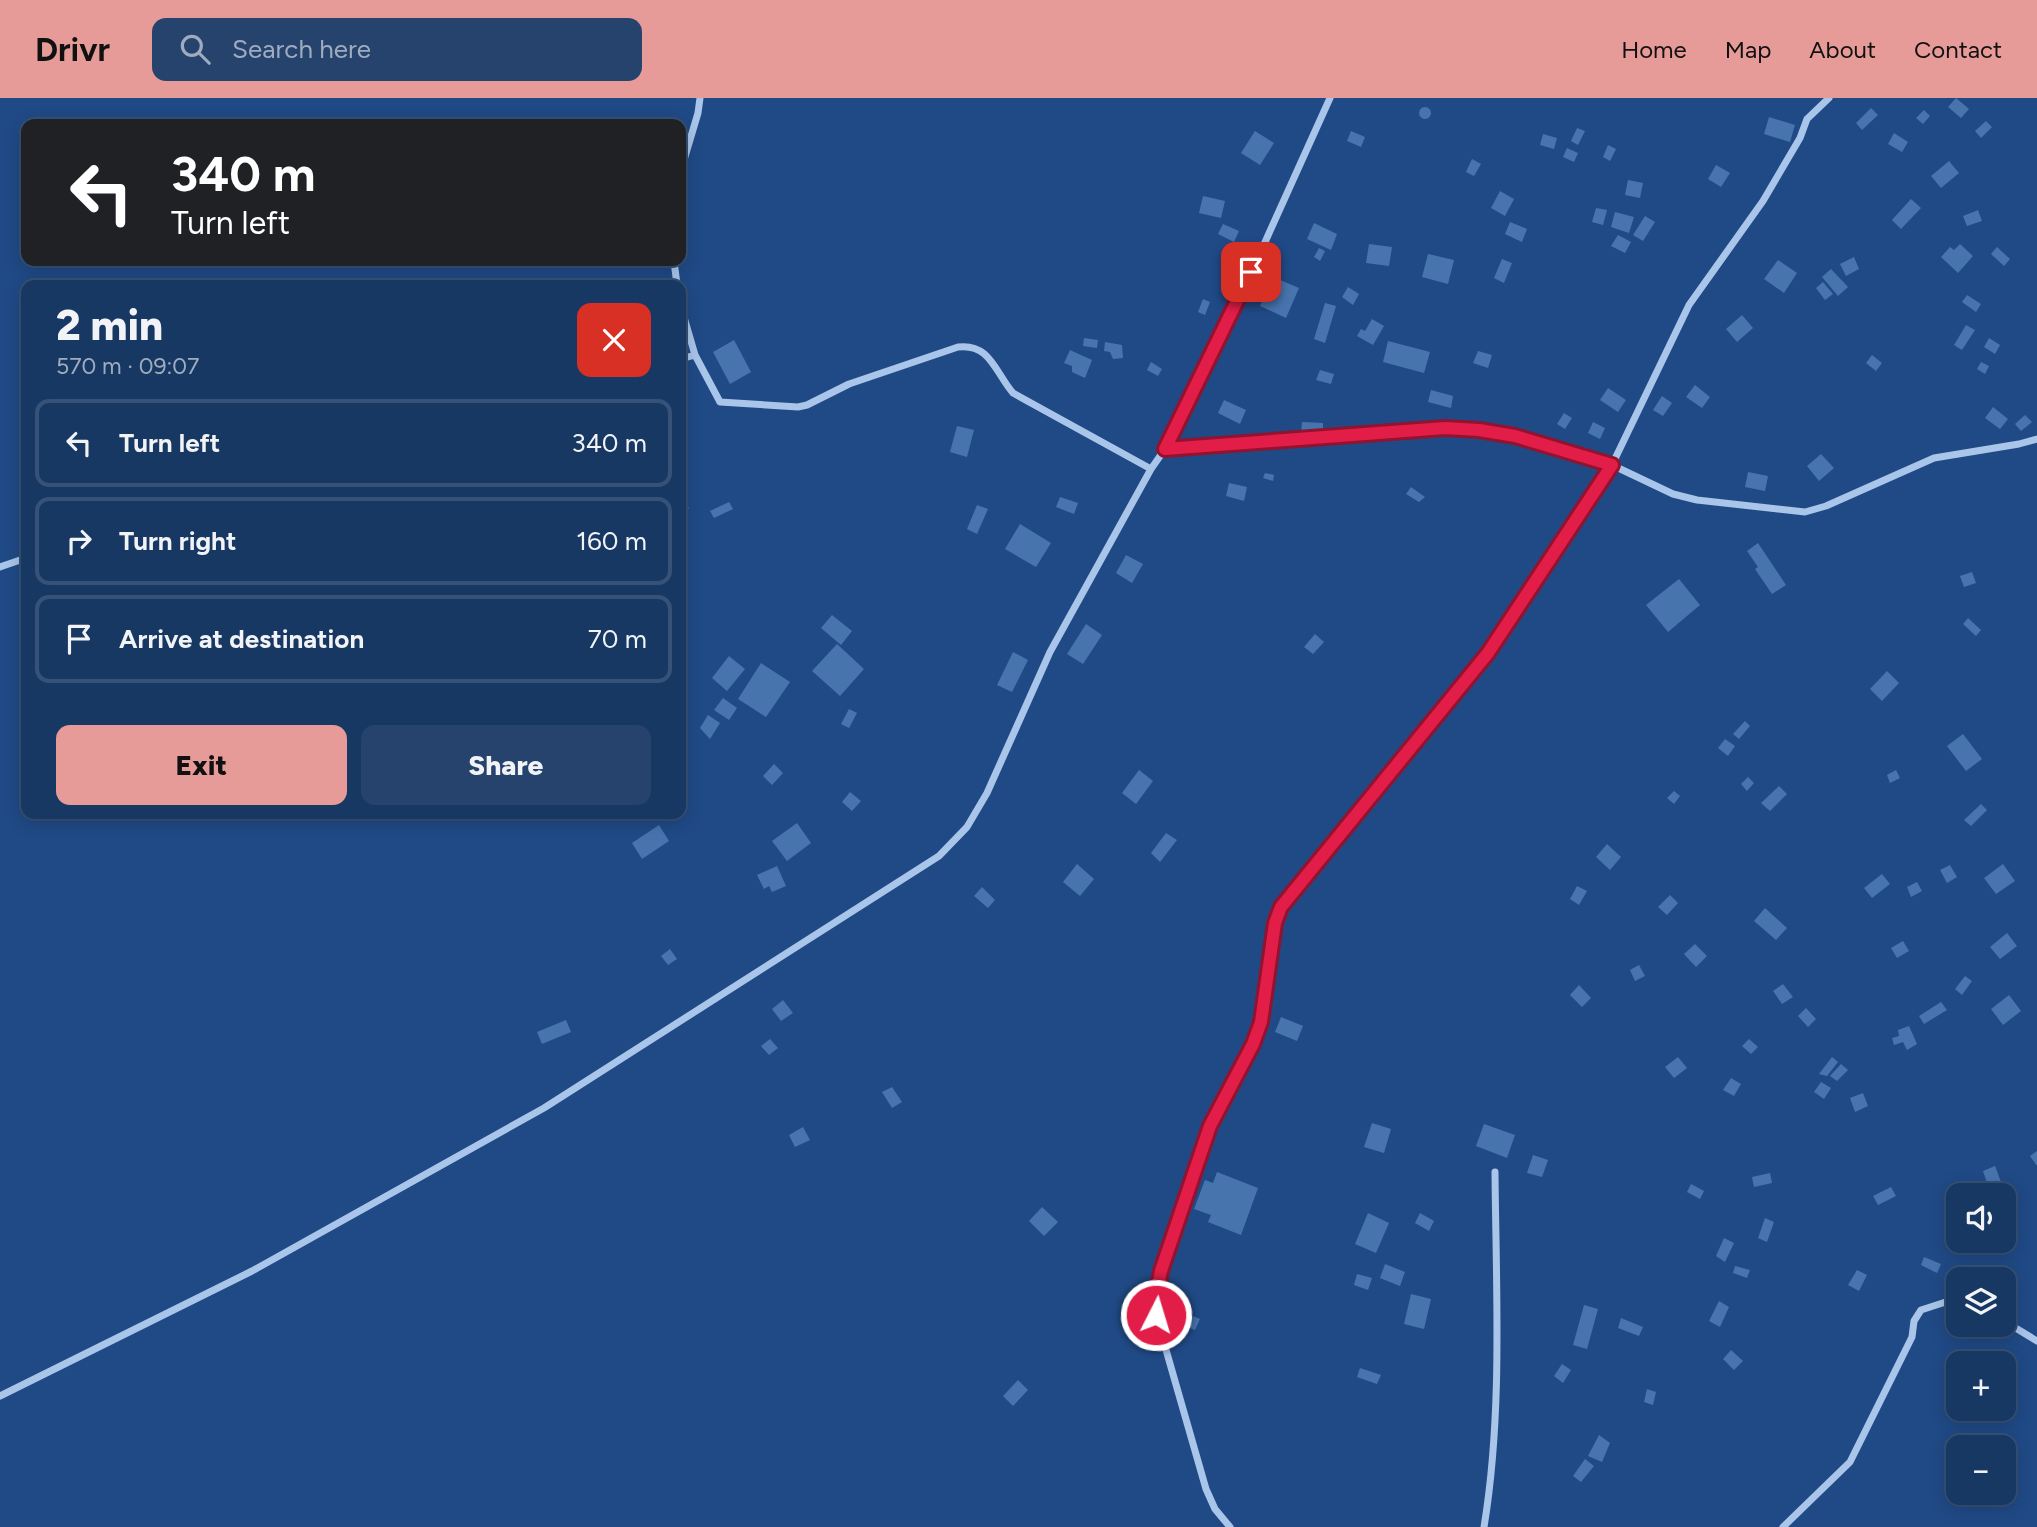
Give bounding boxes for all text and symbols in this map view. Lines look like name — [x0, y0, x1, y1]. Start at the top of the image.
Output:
search box — [152, 18, 642, 81]
text: Drivr — [35, 30, 110, 69]
icon: search — [176, 30, 214, 68]
text: Search here — [232, 33, 371, 65]
text: Home — [1621, 35, 1687, 64]
text: Map — [1725, 35, 1771, 64]
text: About — [1809, 35, 1876, 64]
text: Contact — [1914, 35, 2002, 64]
text: 340 m — [171, 144, 315, 203]
icon: left — [56, 147, 147, 238]
text: Turn left — [171, 204, 290, 242]
pin — [1221, 242, 1281, 302]
icon: arrive — [1232, 253, 1270, 291]
text: 2 min — [56, 300, 163, 351]
button: close — [577, 303, 651, 377]
text: 570 m · 09:07 — [56, 352, 199, 380]
icon: left — [60, 424, 98, 462]
text: Turn left — [119, 427, 220, 459]
text: 340 m — [571, 427, 647, 459]
icon: right — [60, 522, 98, 560]
text: Turn right — [119, 525, 236, 557]
text: 160 m — [576, 525, 647, 557]
icon: arrive — [60, 620, 98, 658]
text: Arrive at destination — [119, 623, 364, 655]
text: 70 m — [588, 623, 647, 655]
button: Exit — [56, 725, 347, 805]
button: Share — [361, 725, 651, 805]
map controls — [1946, 1183, 2016, 1505]
button: sound — [1946, 1183, 2016, 1253]
button: layers — [1946, 1267, 2016, 1337]
position arrow — [1119, 1278, 1193, 1352]
button: + — [1946, 1351, 2016, 1421]
button: − — [1946, 1435, 2016, 1505]

